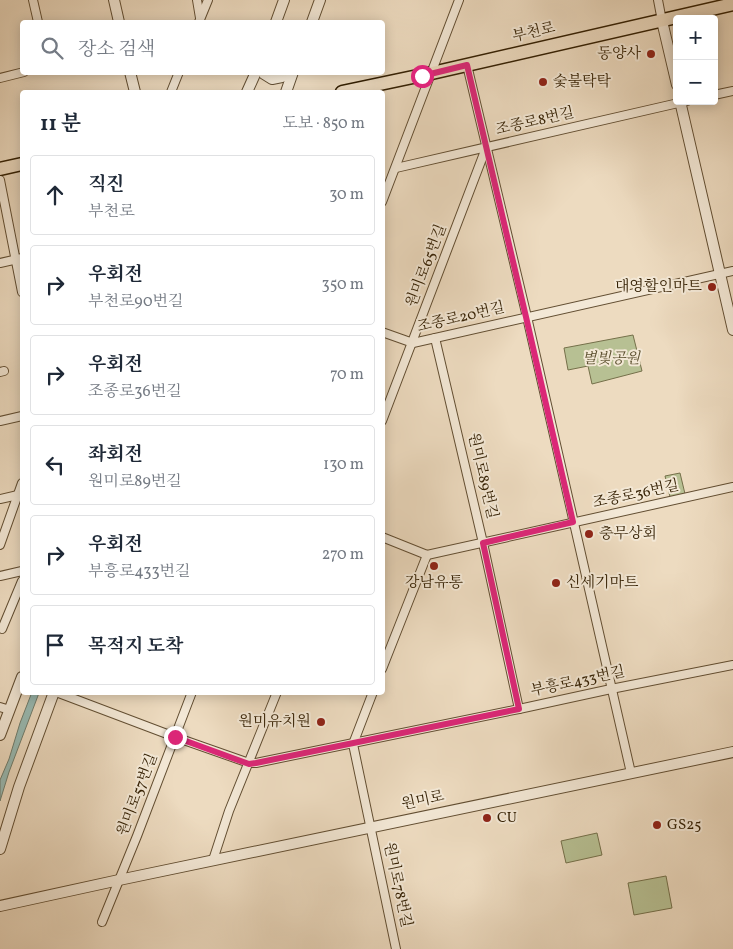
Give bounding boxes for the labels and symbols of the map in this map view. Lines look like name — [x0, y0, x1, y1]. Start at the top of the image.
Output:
street label: 부천로 — [510, 18, 558, 48]
place label: 동양사 — [598, 44, 641, 65]
marker: 동양사 — [645, 48, 657, 60]
route start — [411, 65, 434, 88]
place label: 숯불탁탁 — [553, 72, 611, 93]
marker: 숯불탁탁 — [537, 76, 549, 88]
street label: 조종로8번길 — [494, 103, 576, 141]
street label: 원미로65번길 — [402, 222, 452, 310]
place label: 대영할인마트 — [615, 277, 702, 298]
marker: 대영할인마트 — [706, 281, 718, 293]
street label: 조종로20번길 — [415, 298, 507, 338]
park label: 별빛공원 — [582, 349, 641, 370]
street label: 원미로89번길 — [462, 431, 502, 521]
street label: 조종로36번길 — [591, 476, 681, 514]
place label: 충무상회 — [599, 524, 657, 545]
marker: 충무상회 — [583, 528, 595, 540]
marker: 강남유통 — [428, 560, 440, 572]
place label: 강남유통 — [405, 573, 463, 594]
place label: 신세기마트 — [566, 573, 639, 594]
marker: 신세기마트 — [550, 577, 562, 589]
street label: 부흥로433번길 — [529, 662, 627, 702]
place label: 원미유치원 — [239, 712, 311, 733]
marker: 원미유치원 — [315, 716, 327, 728]
route end — [164, 726, 187, 749]
street label: 원미로57번길 — [113, 751, 163, 839]
street label: 원미로 — [400, 786, 447, 816]
place label: CU — [497, 808, 517, 829]
marker: CU — [481, 812, 493, 824]
place label: GS25 — [667, 815, 702, 836]
marker: GS25 — [651, 819, 663, 831]
street label: 원미로78번길 — [378, 840, 416, 930]

